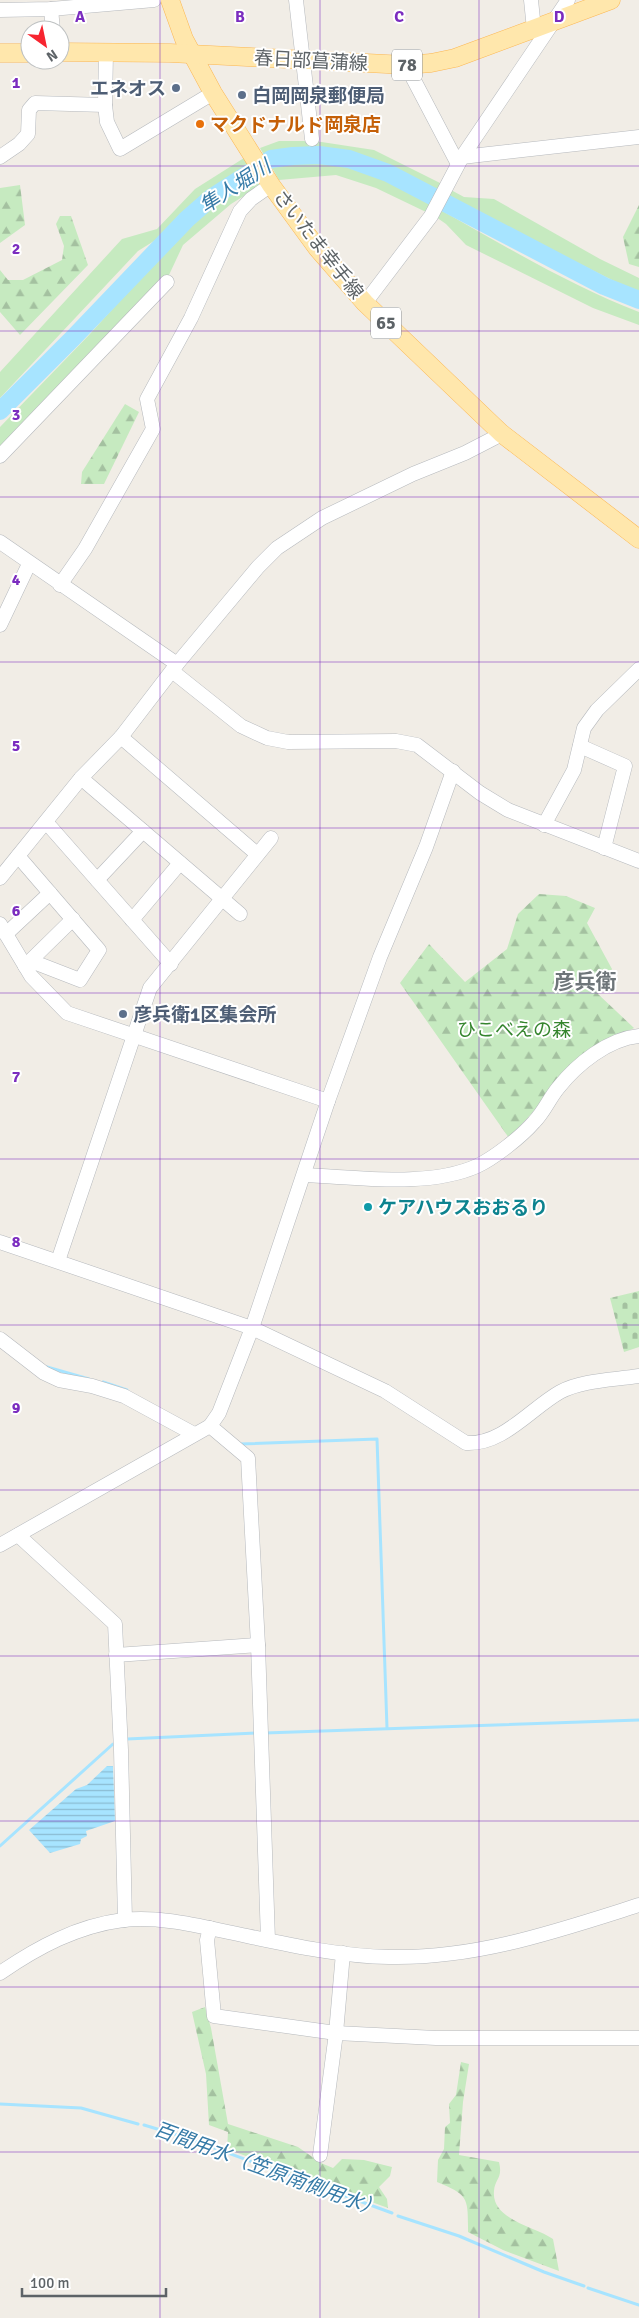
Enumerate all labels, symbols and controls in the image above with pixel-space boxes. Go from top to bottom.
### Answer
text: A [75,7,86,27]
text: B [235,7,245,27]
text: C [394,7,404,27]
text: D [554,7,565,27]
north arrow [20,20,70,70]
text: N [43,46,61,65]
street label: 春日部菖蒲線 [253,46,369,76]
road number: 78 [392,50,422,80]
text: 1 [12,73,21,93]
place label: エネオス [90,77,166,101]
marker: エネオス [170,82,182,94]
place label: 白岡岡泉郵便局 [252,84,385,108]
marker: 白岡岡泉郵便局 [236,89,248,101]
place label: マクドナルド岡泉店 [210,113,381,137]
marker: マクドナルド岡泉店 [194,118,206,130]
water label: 隼人堀川 [195,153,277,219]
street label: さいたま幸手線 [268,185,368,304]
text: 2 [12,239,20,259]
road number: 65 [371,307,401,338]
text: 3 [12,405,20,425]
text: 4 [12,570,21,590]
text: 5 [12,736,20,756]
text: 6 [12,901,21,921]
district label: 彦兵衛 [554,969,617,995]
place label: 彦兵衛1区集会所 [133,1003,276,1027]
marker: 彦兵衛1区集会所 [117,1008,129,1020]
park label: ひこべえの森 [457,1018,571,1042]
text: 7 [12,1067,21,1087]
place label: ケアハウスおおるり [378,1196,548,1220]
marker: ケアハウスおおるり [362,1201,374,1213]
text: 8 [12,1232,21,1252]
text: 9 [12,1398,21,1418]
water label: 百間用水（笠原南側用水） [151,2117,385,2222]
scale bar [22,2266,166,2298]
text: 100 m [30,2274,70,2292]

